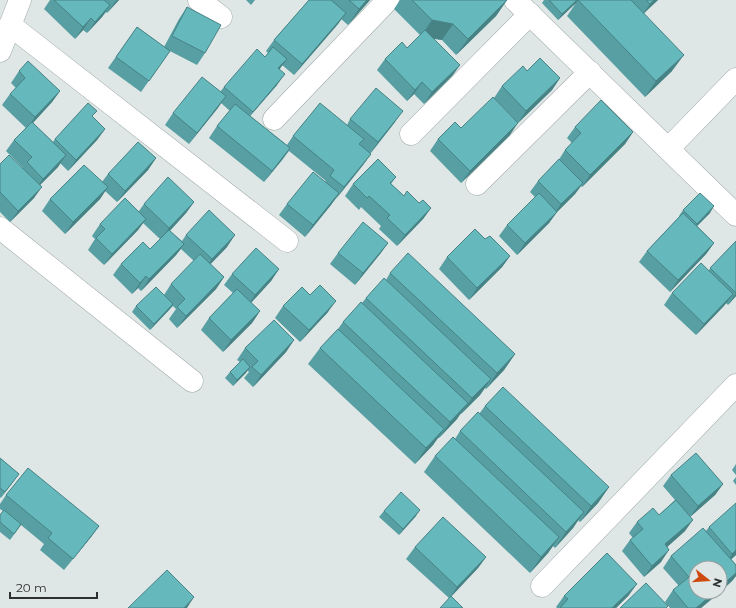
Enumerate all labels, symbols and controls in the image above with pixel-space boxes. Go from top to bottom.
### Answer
north arrow [688,560,728,600]
scale bar [10,574,97,600]
text: N [710,577,726,589]
text: 20 m [16,580,47,595]

